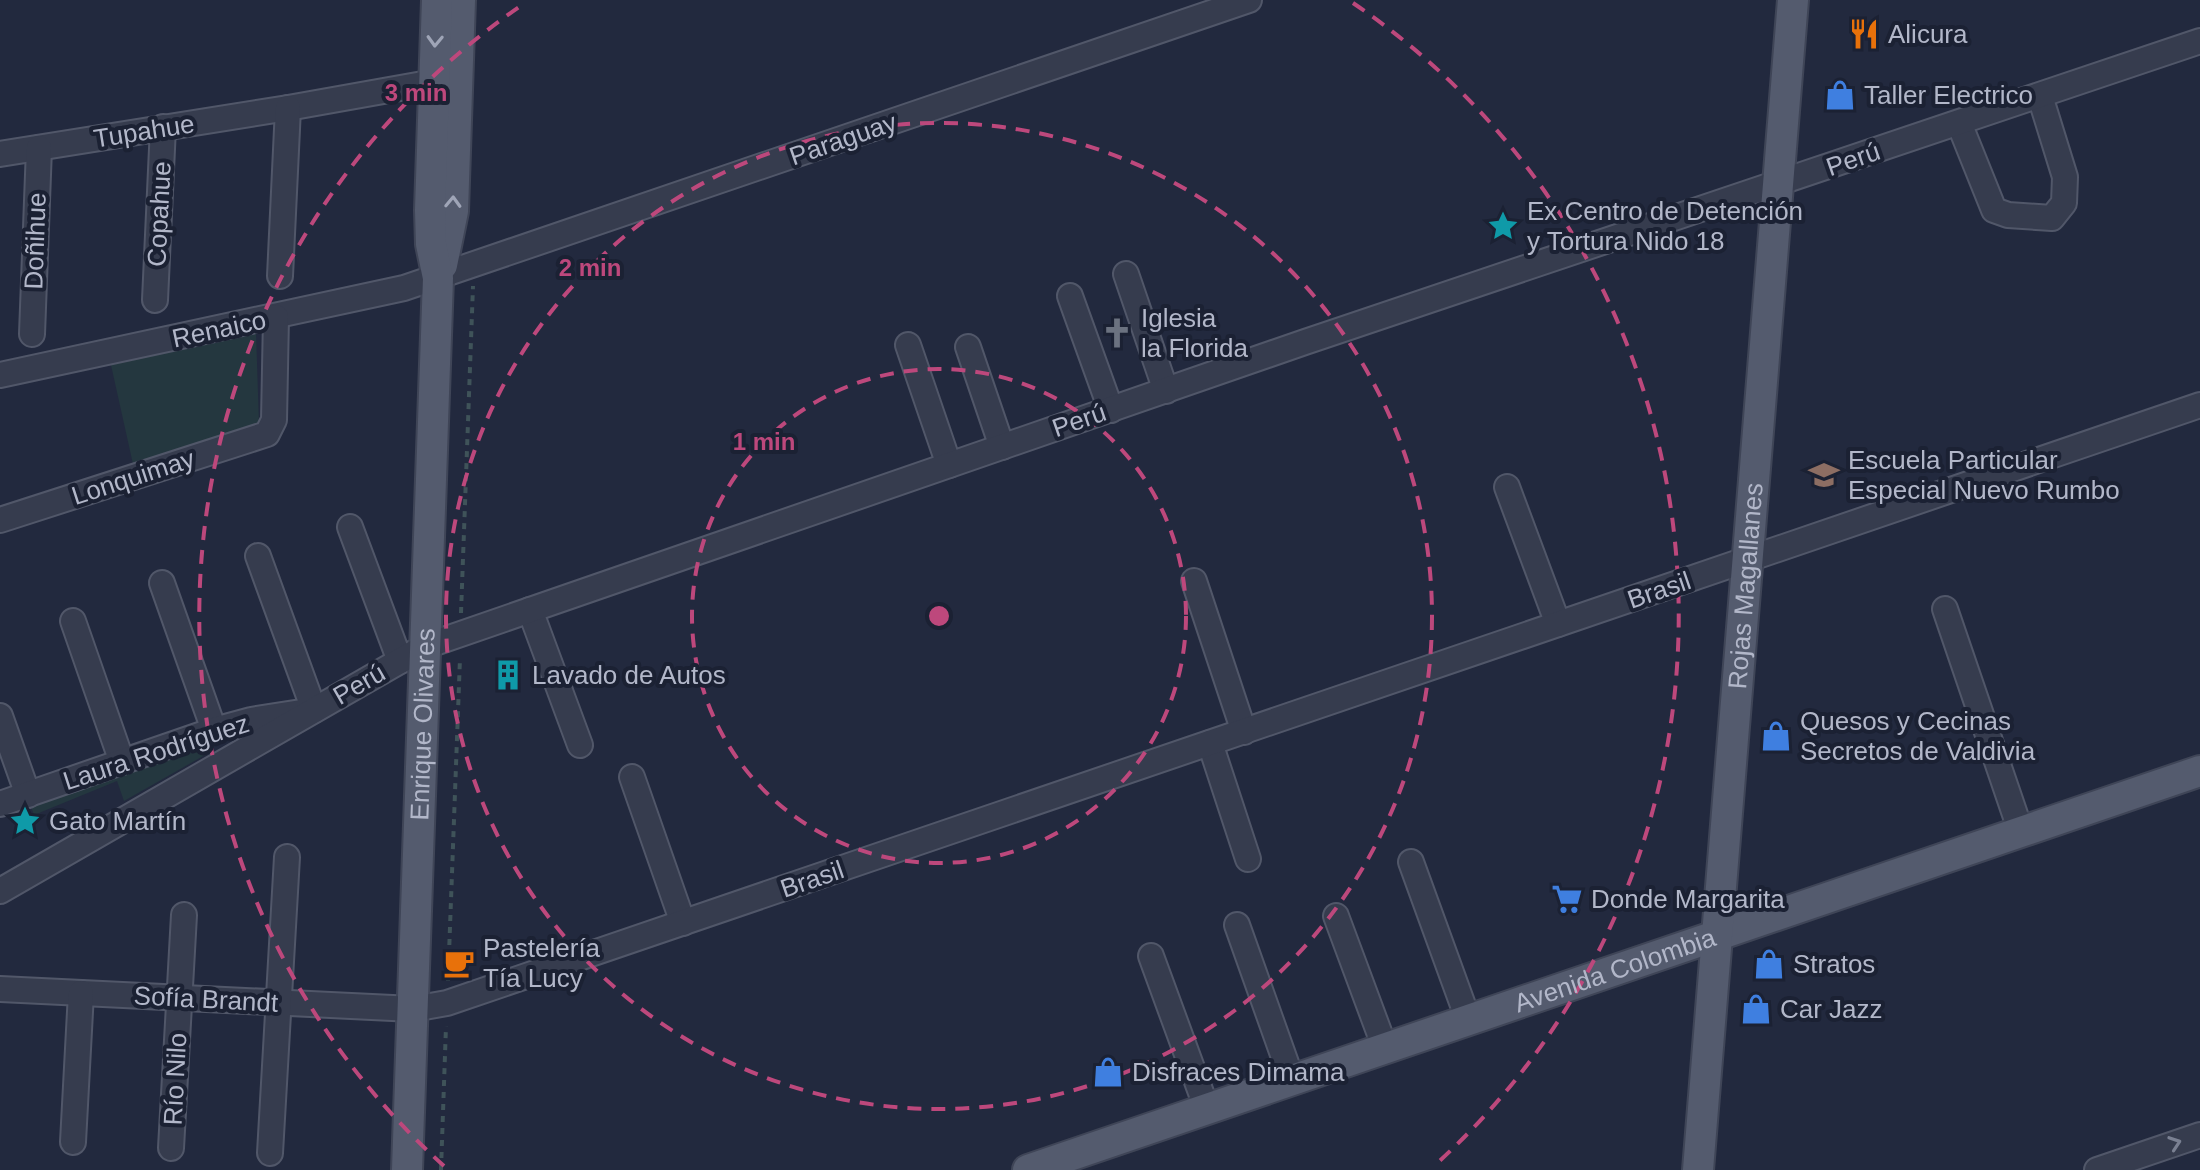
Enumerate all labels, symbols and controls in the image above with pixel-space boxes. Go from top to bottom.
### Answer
restaurant icon: Alicura [1847,17,1881,51]
place label: Alicura [1888,19,1968,49]
one-way arrow [427,35,444,48]
shop icon: Taller Electrico [1823,78,1857,112]
text: 3 min [385,79,447,106]
place label: Taller Electrico [1864,80,2033,110]
street label: Paraguay [785,107,901,171]
street label: Tupahue [91,108,197,154]
street label: Perú [1822,136,1884,182]
street label: Copahue [141,161,177,267]
street label: Doñihue [18,192,52,290]
one-way arrow [444,195,461,208]
place label: Ex Centro de Detención y Tortura Nido 18 [1527,196,1803,256]
place icon: Ex Centro de Detención y Tortura Nido 18 [1486,209,1520,243]
text: 2 min [559,254,621,281]
place label: Iglesia la Florida [1141,303,1248,363]
street label: Renaico [169,304,269,354]
church icon: Iglesia la Florida [1100,316,1134,350]
street label: Perú [1048,397,1110,443]
text: 1 min [733,428,795,455]
street label: Lonquimay [68,443,198,511]
place label: Escuela Particular Especial Nuevo Rumbo [1848,445,2120,505]
school or university icon: Escuela Particular Especial Nuevo Rumbo [1807,458,1841,492]
street label: Rojas Magallanes [1722,482,1769,690]
street label: Brasil [1623,565,1695,615]
centre of rings [925,602,953,630]
street label: Enrique Olivares [404,628,441,821]
street label: Perú [328,657,390,711]
building icon: Lavado de Autos [491,658,525,692]
place label: Lavado de Autos [532,660,726,690]
place label: Quesos y Cecinas Secretos de Valdivia [1800,706,2036,766]
street label: Laura Rodríguez [59,708,253,796]
shop icon: Quesos y Cecinas Secretos de Valdivia [1759,719,1793,753]
place icon: Gato Martín [8,804,42,838]
place label: Gato Martín [49,806,186,836]
street label: Brasil [776,854,848,904]
supermarket icon: Donde Margarita [1550,882,1584,916]
place label: Donde Margarita [1591,884,1785,914]
street label: Avenida Colombia [1510,922,1720,1018]
place label: Pastelería Tía Lucy [483,933,601,993]
cafe icon: Pastelería Tía Lucy [442,946,476,980]
shop icon: Stratos [1752,947,1786,981]
place label: Stratos [1793,949,1875,979]
street label: Sofía Brandt [133,980,280,1018]
shop icon: Car Jazz [1739,992,1773,1026]
place label: Car Jazz [1780,994,1883,1024]
street label: Río Nilo [158,1032,192,1126]
shop icon: Disfraces Dimama [1091,1055,1125,1089]
place label: Disfraces Dimama [1132,1057,1345,1087]
one-way arrow [2167,1137,2181,1153]

